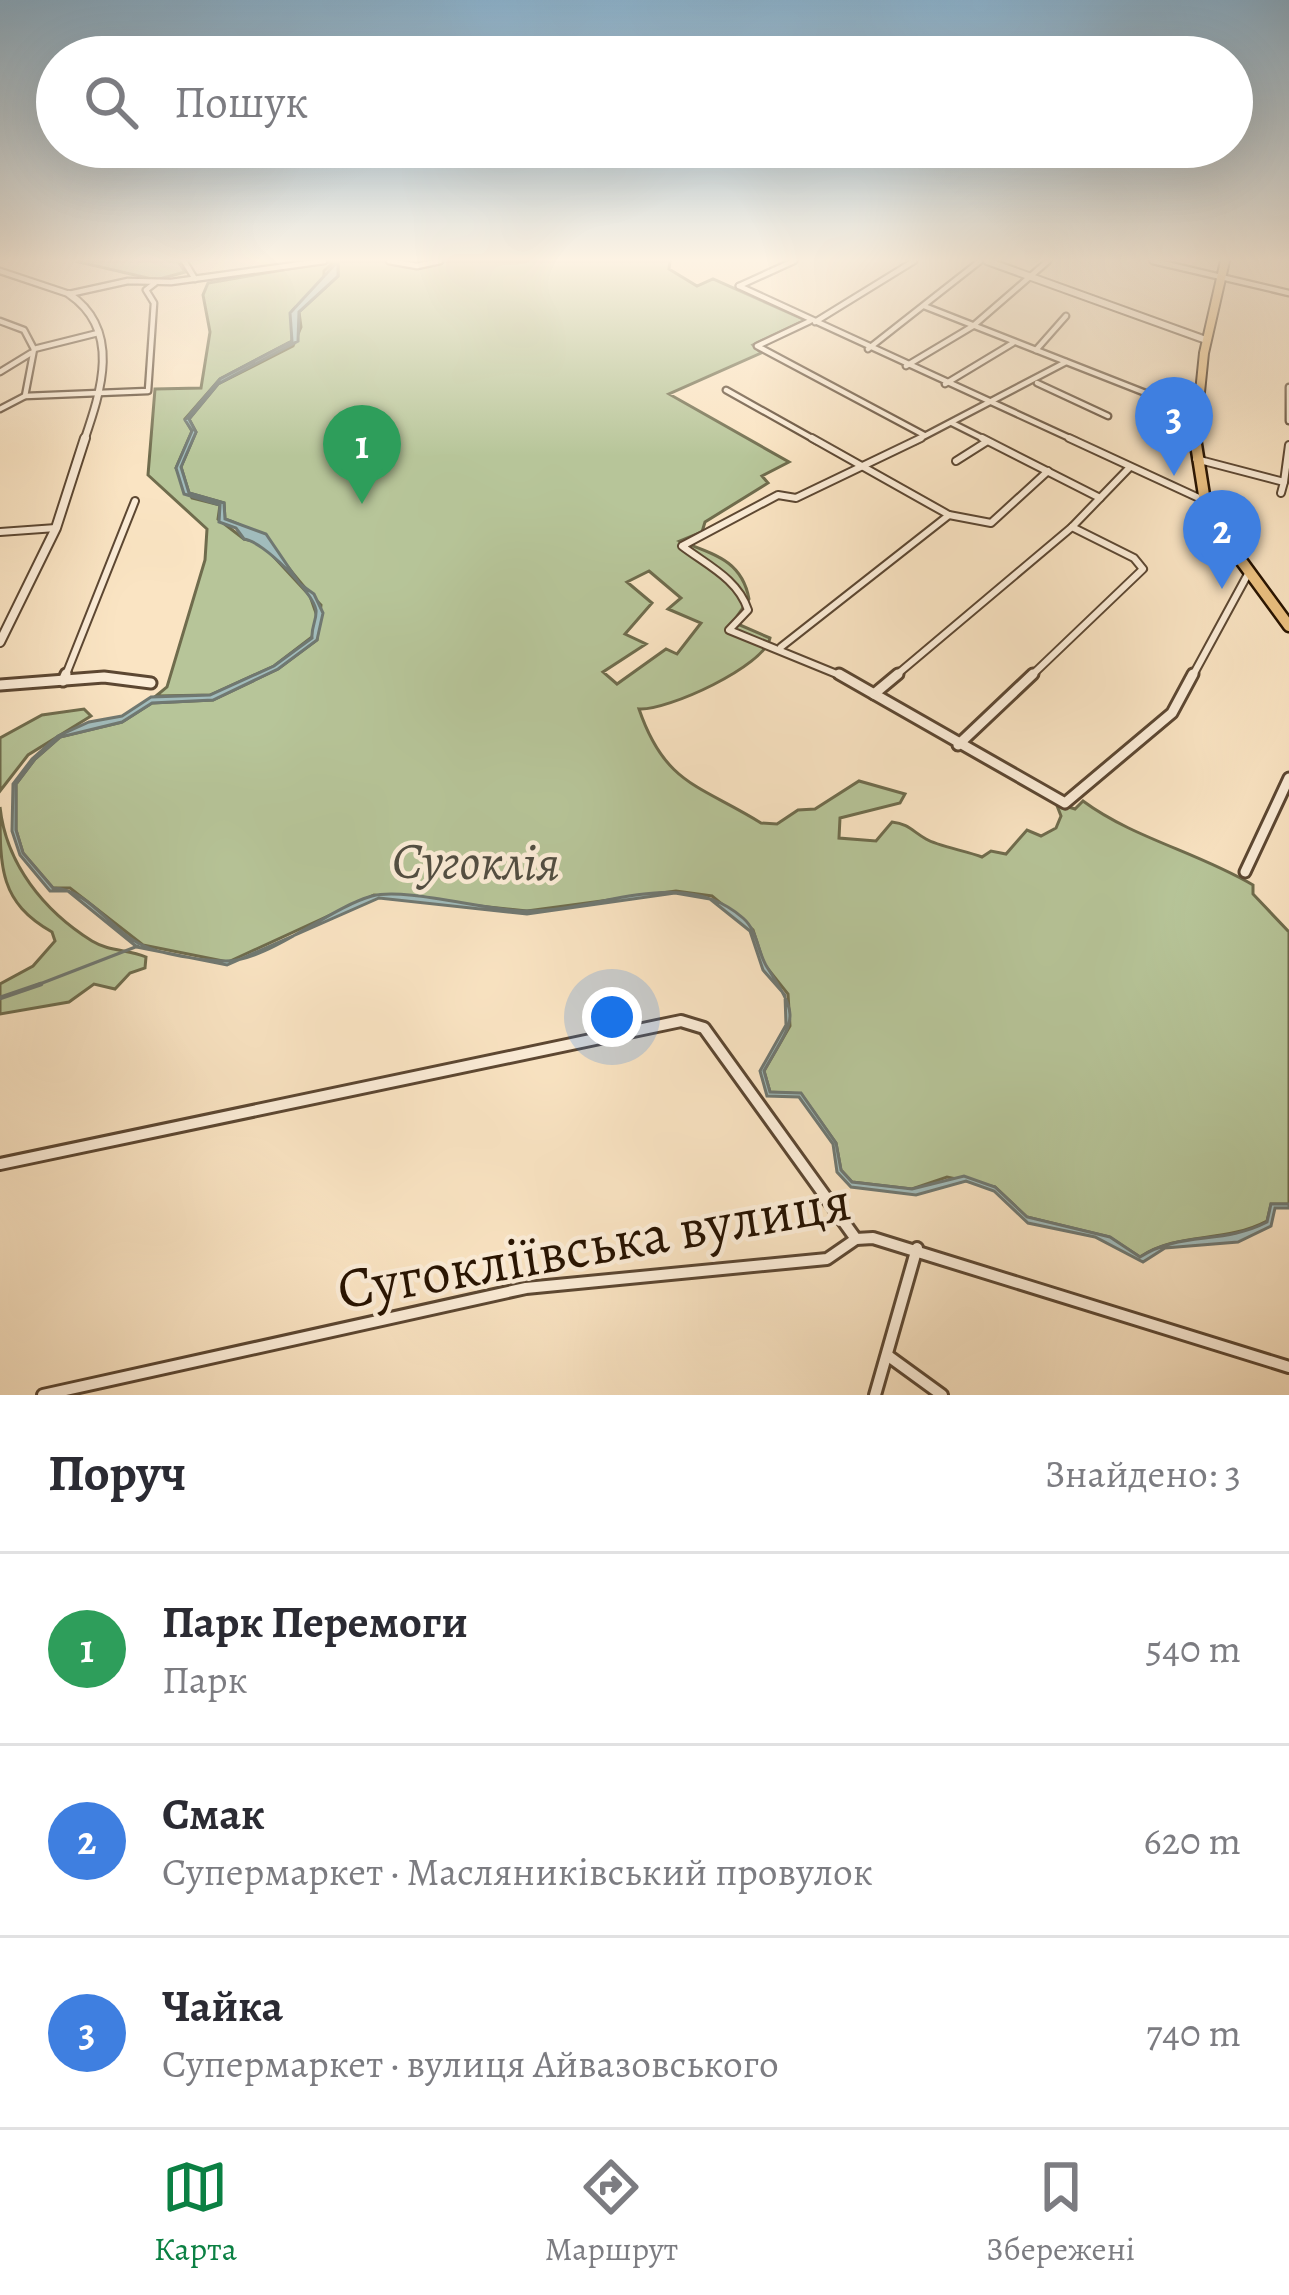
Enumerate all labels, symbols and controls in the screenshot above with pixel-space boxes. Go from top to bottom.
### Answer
search box [36,36,1253,168]
icon: search [78,69,144,135]
text: Пошук [174,71,308,133]
pin: 3 [1135,377,1213,476]
pin: 1 [323,405,401,504]
pin: 2 [1183,490,1261,589]
water label: Сугоклія [392,826,560,898]
your location [582,987,642,1047]
street label: Сугокліївська вулиця [331,1161,857,1329]
text: Поруч [48,1438,186,1508]
text: Знайдено: 3 [1045,1447,1241,1500]
text: Парк Перемоги [162,1591,468,1653]
text: 1 [80,1622,94,1675]
text: 540 m [1146,1622,1241,1675]
text: Парк [162,1653,248,1706]
text: Смак [162,1783,265,1845]
text: 2 [78,1814,96,1867]
text: 620 m [1143,1814,1241,1867]
text: Супермаркет · Масляниківський провулок [162,1845,873,1898]
text: Чайка [162,1975,283,2037]
text: 3 [79,2006,95,2059]
text: 740 m [1146,2006,1241,2059]
text: Супермаркет · вулиця Айвазовського [162,2037,779,2090]
tab: Карта [154,2154,237,2271]
tab: Маршрут [545,2154,678,2271]
tab: Збережені [986,2154,1135,2271]

